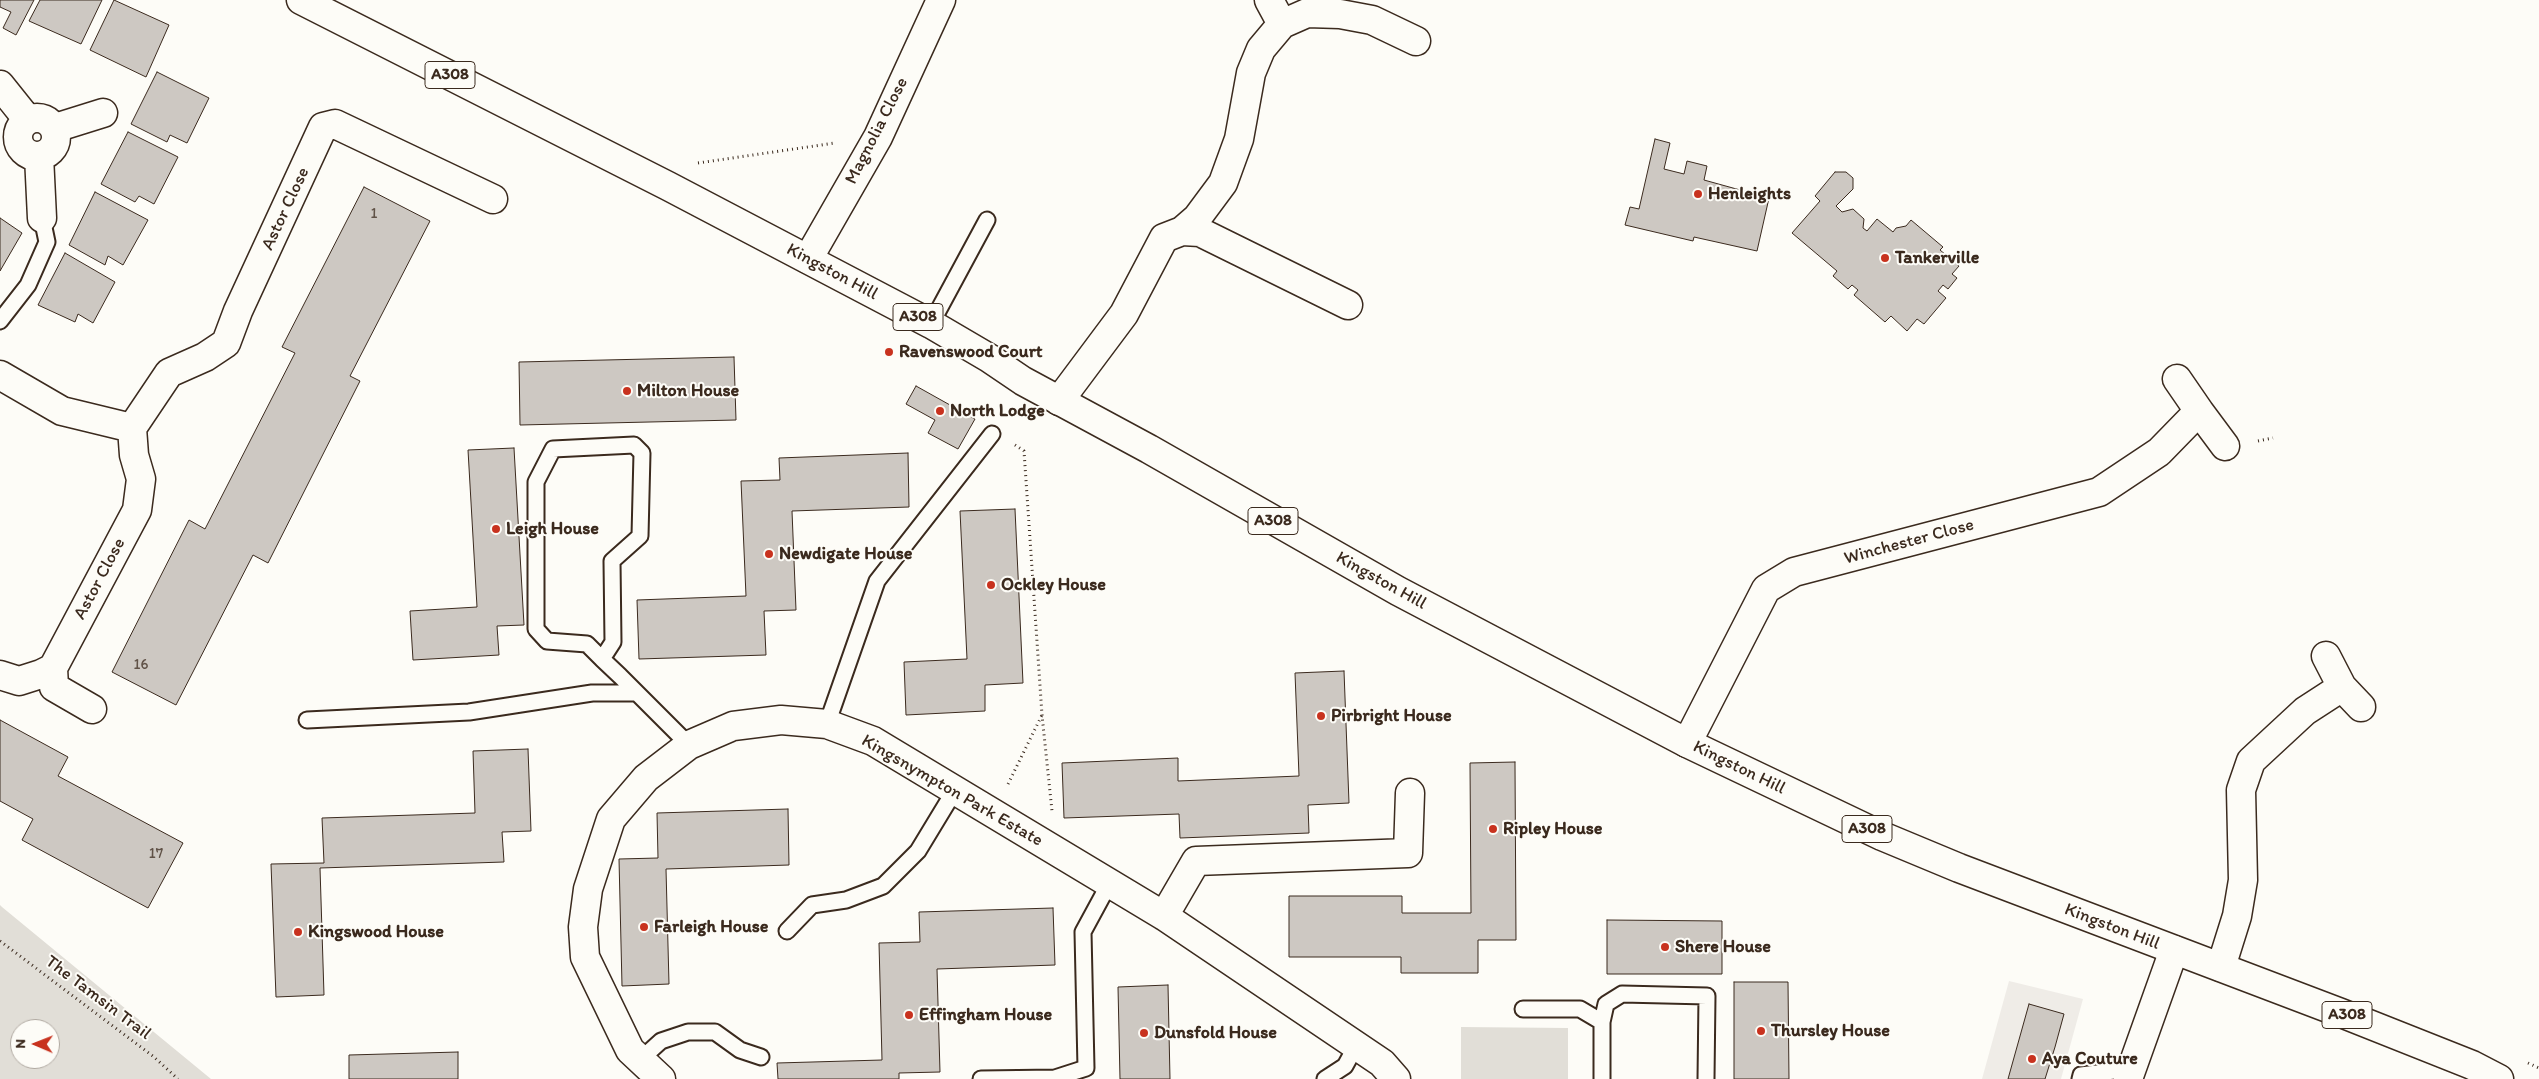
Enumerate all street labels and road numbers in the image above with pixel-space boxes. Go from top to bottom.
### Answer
road number: A308 [425,62,475,88]
street label: Magnolia Close [841,74,913,188]
street label: Astor Close [257,164,315,254]
street label: Kingston Hill [783,239,881,305]
road number: A308 [893,304,943,330]
road number: A308 [1248,508,1298,534]
street label: Winchester Close [1842,514,1976,570]
street label: Astor Close [70,535,130,623]
street label: Kingston Hill [1332,547,1430,615]
street label: Kingsnympton Park Estate [857,730,1047,852]
street label: Kingston Hill [1689,736,1789,800]
road number: A308 [1842,816,1892,842]
street label: Kingston Hill [2061,899,2163,955]
street label: The Tamsin Trail [41,951,155,1045]
road number: A308 [2322,1002,2372,1028]

